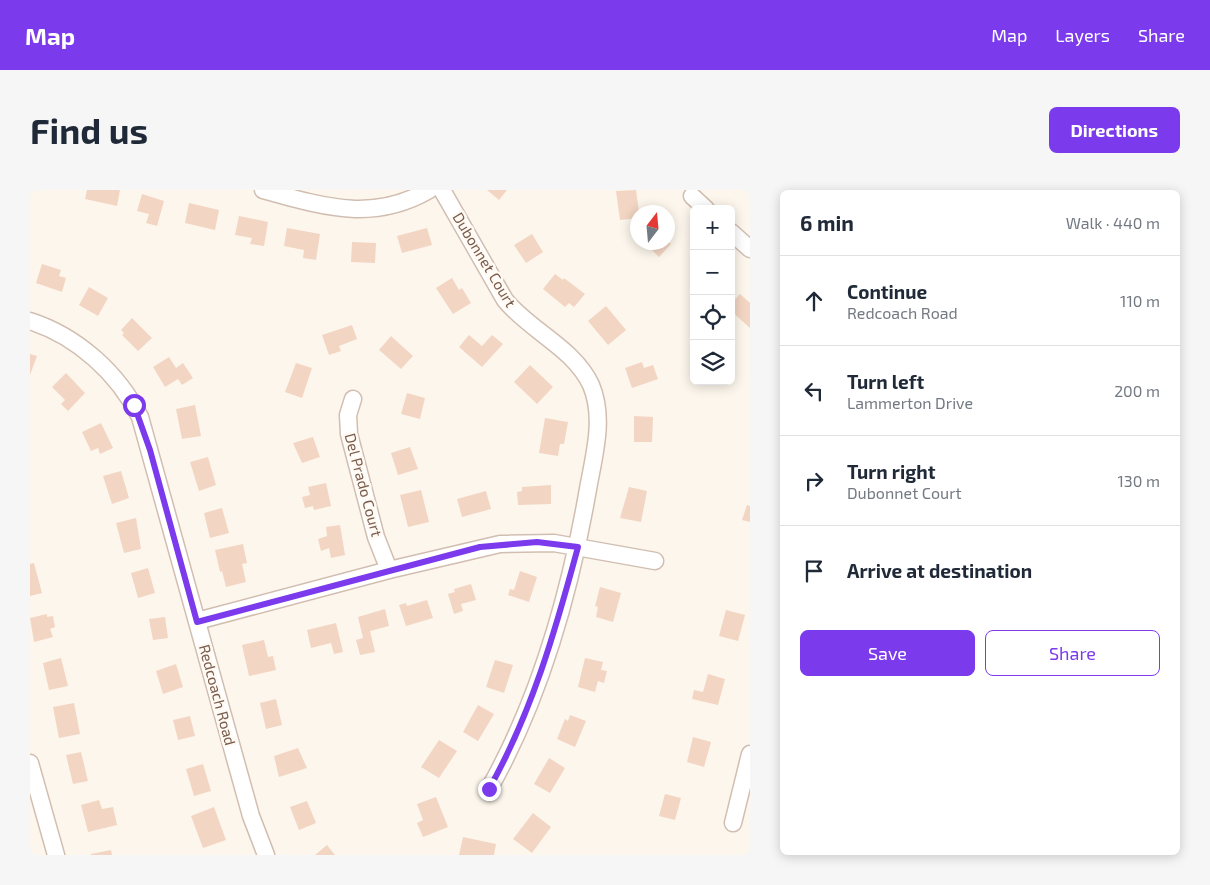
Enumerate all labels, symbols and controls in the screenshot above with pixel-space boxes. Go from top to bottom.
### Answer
text: Map [25,21,75,50]
text: Map [991,24,1027,46]
text: Layers [1055,24,1110,46]
text: Share [1138,24,1185,46]
button: Directions [1049,107,1180,153]
text: Find us [30,109,148,151]
north arrow [630,205,675,250]
map controls [690,205,735,385]
button: + [690,205,735,250]
street label: Dubonnet Court [449,209,520,310]
text: 6 min [800,210,854,235]
text: Walk · 440 m [1066,213,1160,232]
button: − [690,250,735,295]
text: Continue [847,280,927,303]
icon: ahead [800,287,828,315]
text: 110 m [1120,291,1160,310]
button: locate [690,295,735,340]
text: Redcoach Road [847,303,958,322]
button: layers [690,340,735,385]
text: Turn left [847,370,924,393]
icon: left [800,377,828,405]
text: 200 m [1114,381,1160,400]
text: Lammerton Drive [847,393,973,412]
route start [123,394,146,417]
street label: Del Prado Court [342,431,386,539]
text: Turn right [847,460,935,483]
icon: right [800,467,828,495]
text: 130 m [1118,471,1160,490]
text: Dubonnet Court [847,483,962,502]
icon: arrive [800,557,828,585]
text: Arrive at destination [847,559,1032,582]
button: Save [800,630,975,676]
button: Share [985,630,1160,676]
street label: Redcoach Road [196,642,240,747]
route end [478,778,501,801]

